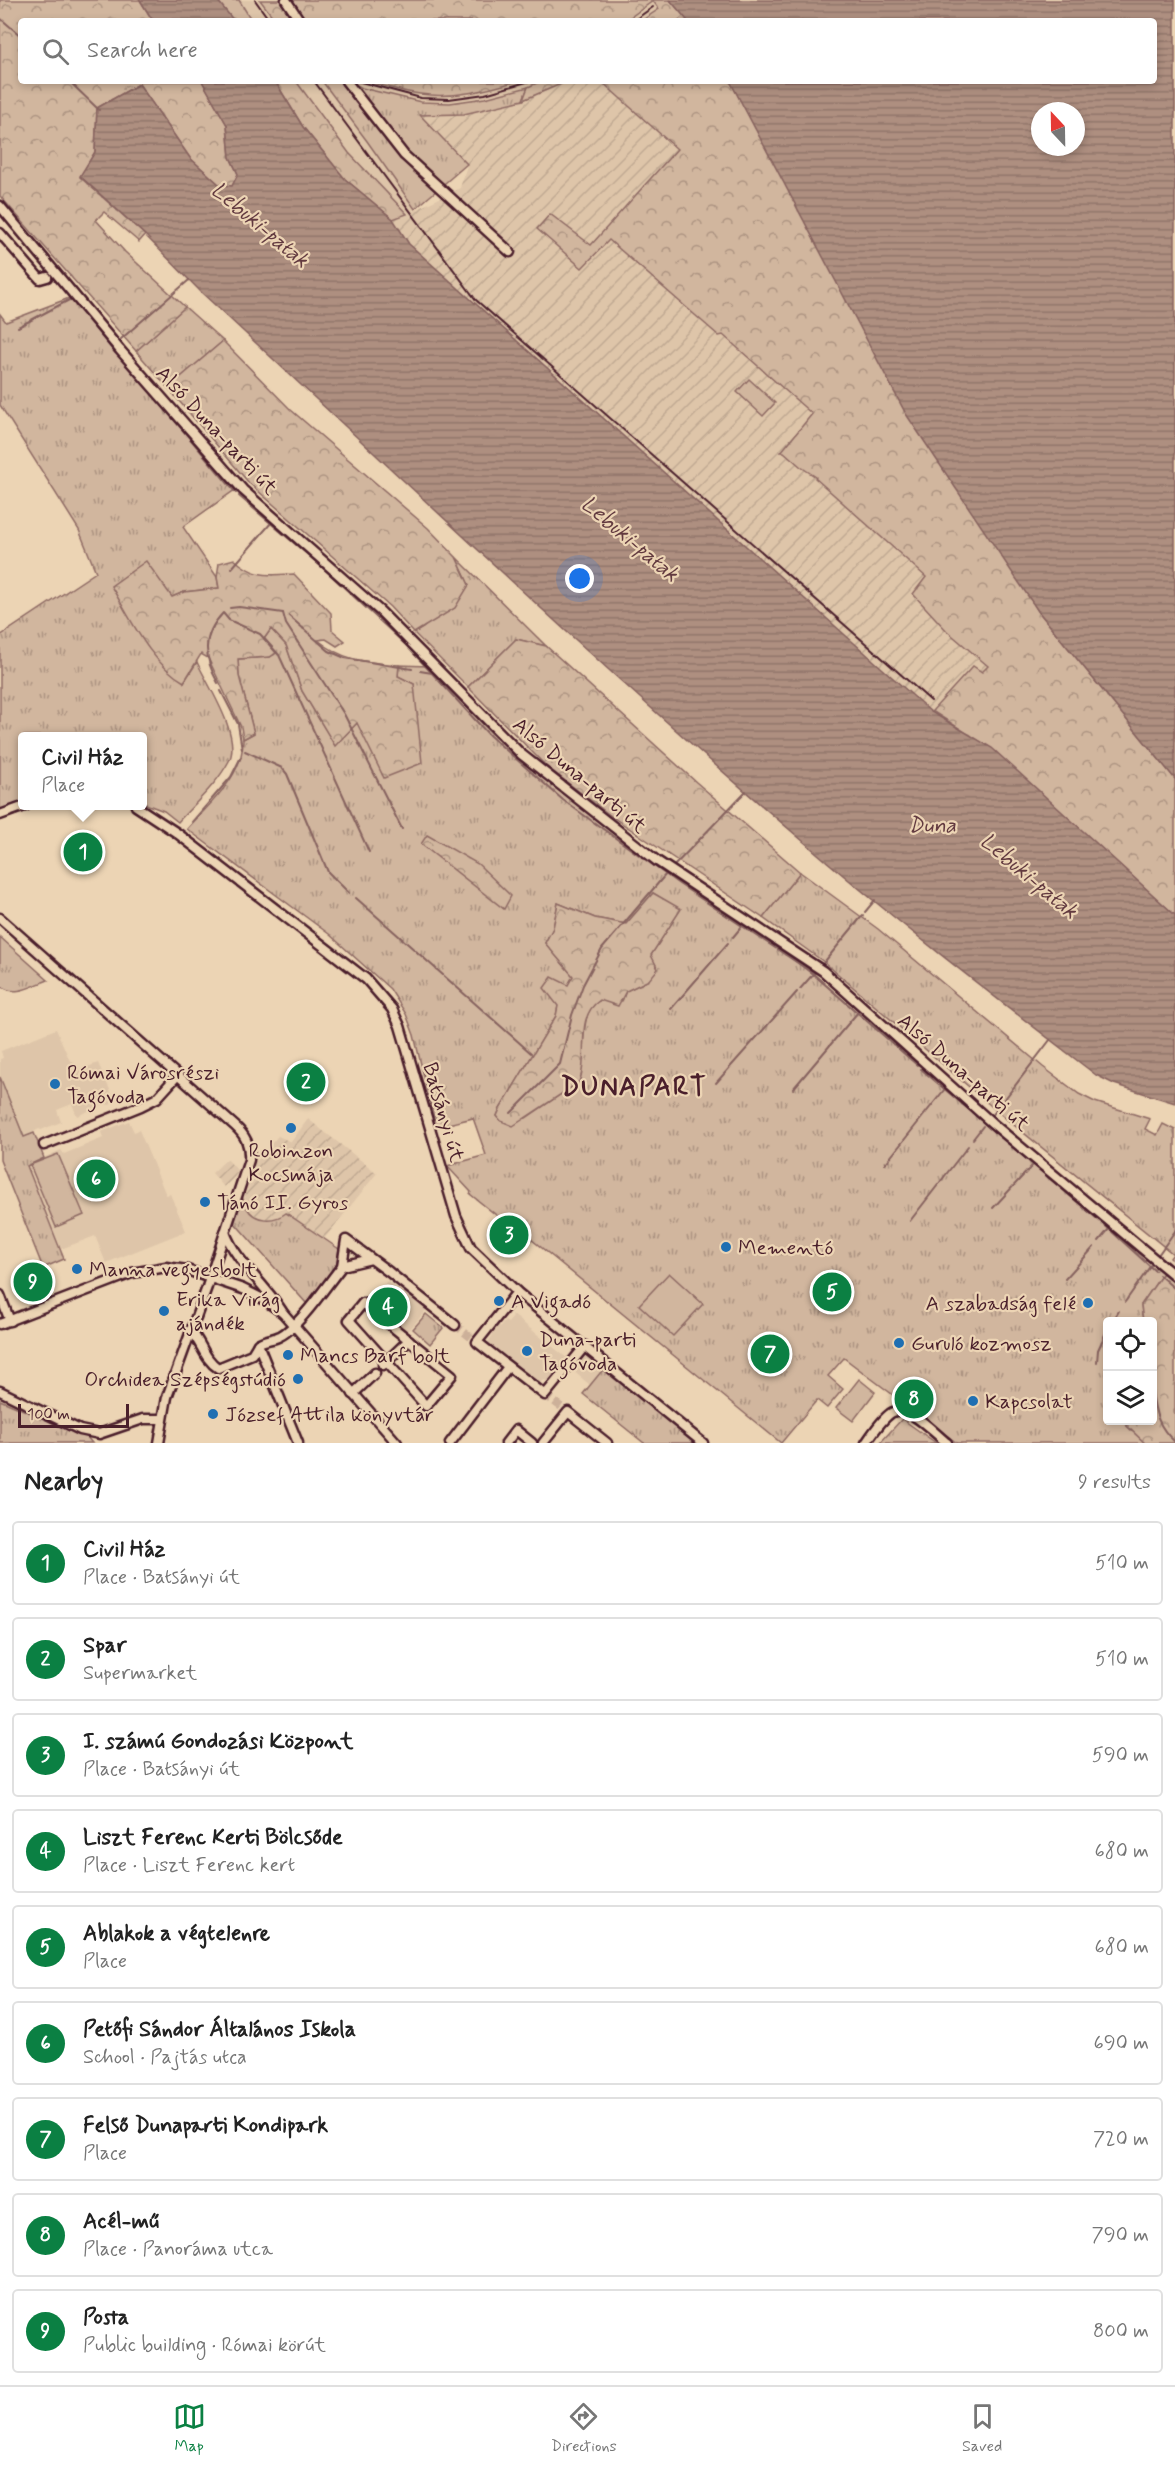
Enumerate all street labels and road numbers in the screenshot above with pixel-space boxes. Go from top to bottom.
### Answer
street label: Alsó Duna-parti út [149,360,284,502]
street label: Alsó Duna-parti út [506,711,653,841]
street label: Alsó Duna-parti út [891,1007,1036,1139]
street label: Batsányi út [415,1059,471,1166]

